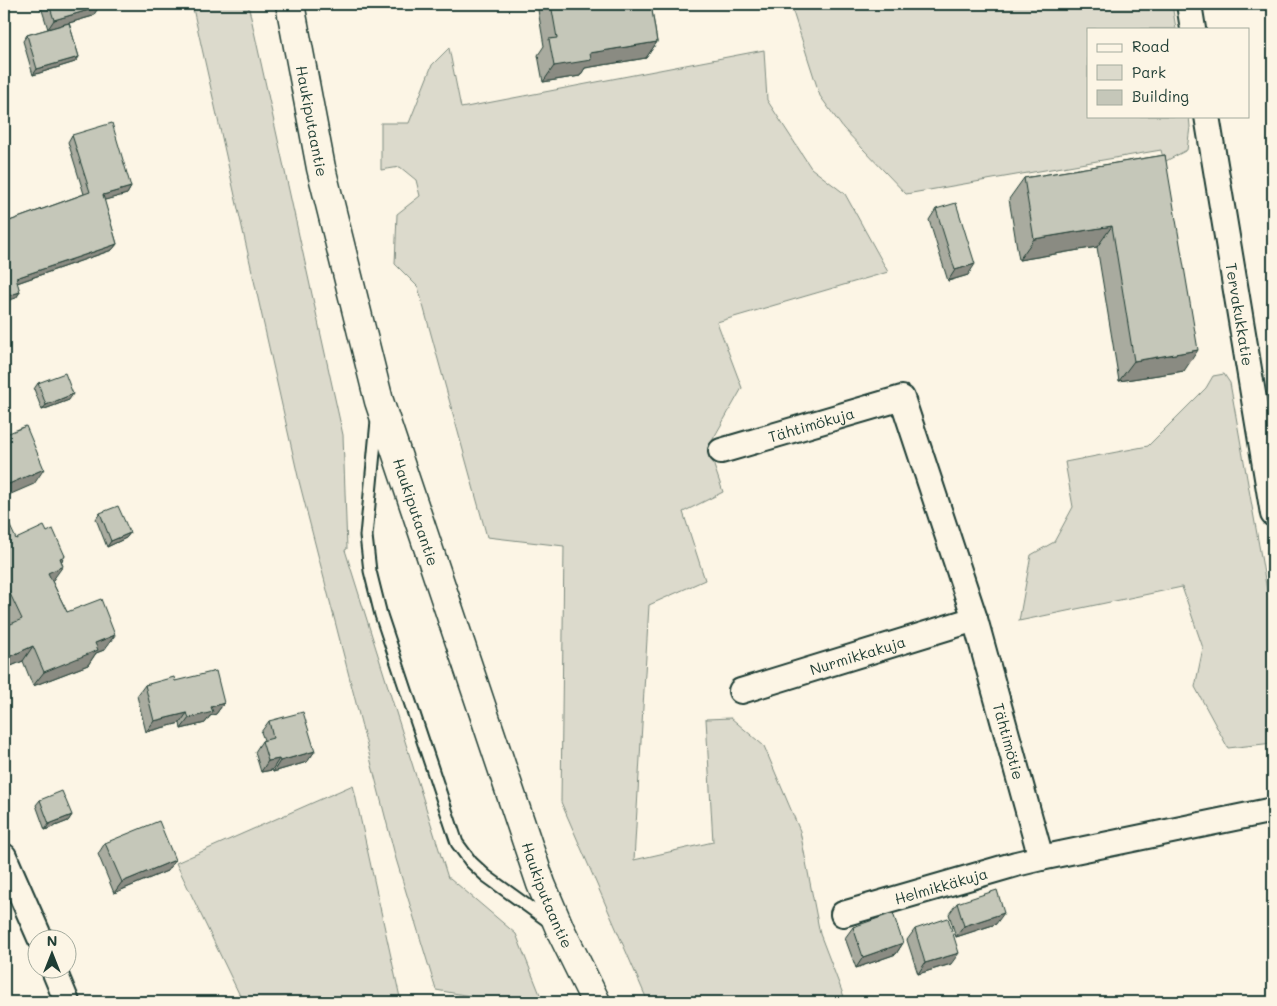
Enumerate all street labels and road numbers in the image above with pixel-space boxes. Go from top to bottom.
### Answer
street label: Haukiputaantie [292,64,333,178]
street label: Tervakukkatie [1221,261,1258,367]
street label: Tähtimökuja [766,403,857,447]
street label: Haukiputaantie [389,455,444,568]
street label: Nurmikkakuja [807,631,908,679]
street label: Tähtimötie [989,700,1029,782]
street label: Haukiputaantie [518,839,578,951]
street label: Helmikkäkuja [892,863,990,909]

